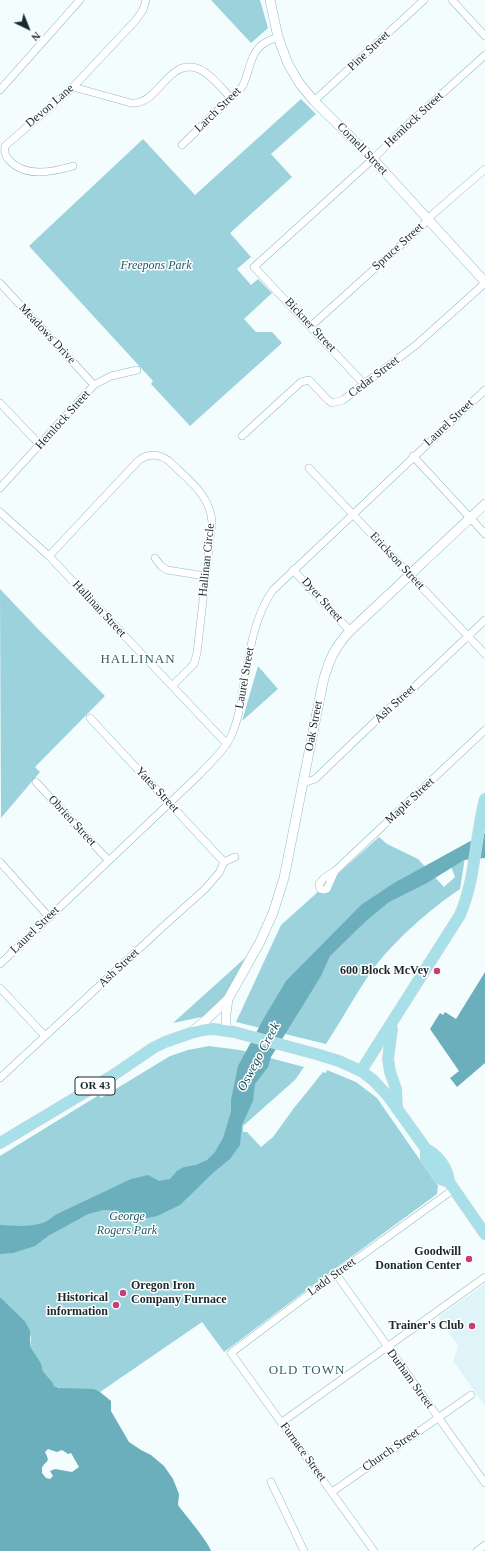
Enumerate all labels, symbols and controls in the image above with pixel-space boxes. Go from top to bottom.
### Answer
north arrow [8,8,48,48]
street label: Pine Street [345,28,393,74]
text: N [29,30,43,44]
street label: Devon Lane [23,81,77,131]
street label: Larch Street [192,84,244,136]
street label: Hemlock Street [382,89,446,151]
street label: Cornell Street [334,120,390,178]
street label: Spruce Street [369,220,427,274]
park label: Freepons Park [120,259,192,273]
street label: Bickner Street [281,295,339,355]
street label: Meadows Drive [15,301,79,367]
street label: Cedar Street [346,353,402,401]
street label: Hemlock Street [33,387,93,453]
street label: Laurel Street [421,396,477,450]
street label: Hallinan Circle [196,523,218,597]
street label: Erickson Street [367,529,427,593]
street label: Dyer Street [298,575,346,625]
street label: Hallinan Street [69,578,129,640]
street label: Laurel Street [233,646,257,710]
district label: HALLINAN [100,652,176,668]
street label: Ash Street [371,682,419,726]
street label: Oak Street [302,700,326,752]
street label: Yates Street [132,764,182,816]
street label: Maple Street [383,775,437,827]
street label: Obrien Street [45,793,99,849]
street label: Laurel Street [8,903,62,957]
street label: Ash Street [96,946,142,990]
place label: 600 Block McVey [340,964,429,978]
marker: 600 Block McVey [432,966,442,976]
water label: Oswego Creek [234,1020,284,1094]
road number: OR 43 [75,1077,115,1095]
park label: George Rogers Park [97,1210,157,1238]
place label: Goodwill Donation Center [375,1245,461,1273]
marker: Goodwill Donation Center [464,1254,474,1264]
street label: Ladd Street [305,1255,359,1299]
place label: Oregon Iron Company Furnace [131,1279,227,1307]
marker: Oregon Iron Company Furnace [118,1288,128,1298]
place label: Historical information [47,1291,108,1319]
marker: Historical information [111,1300,121,1310]
place label: Trainer's Club [389,1319,464,1333]
marker: Trainer's Club [467,1321,477,1331]
street label: Durham Street [384,1346,436,1412]
district label: OLD TOWN [269,1363,345,1379]
street label: Furnace Street [277,1420,329,1484]
street label: Church Street [360,1425,422,1475]

